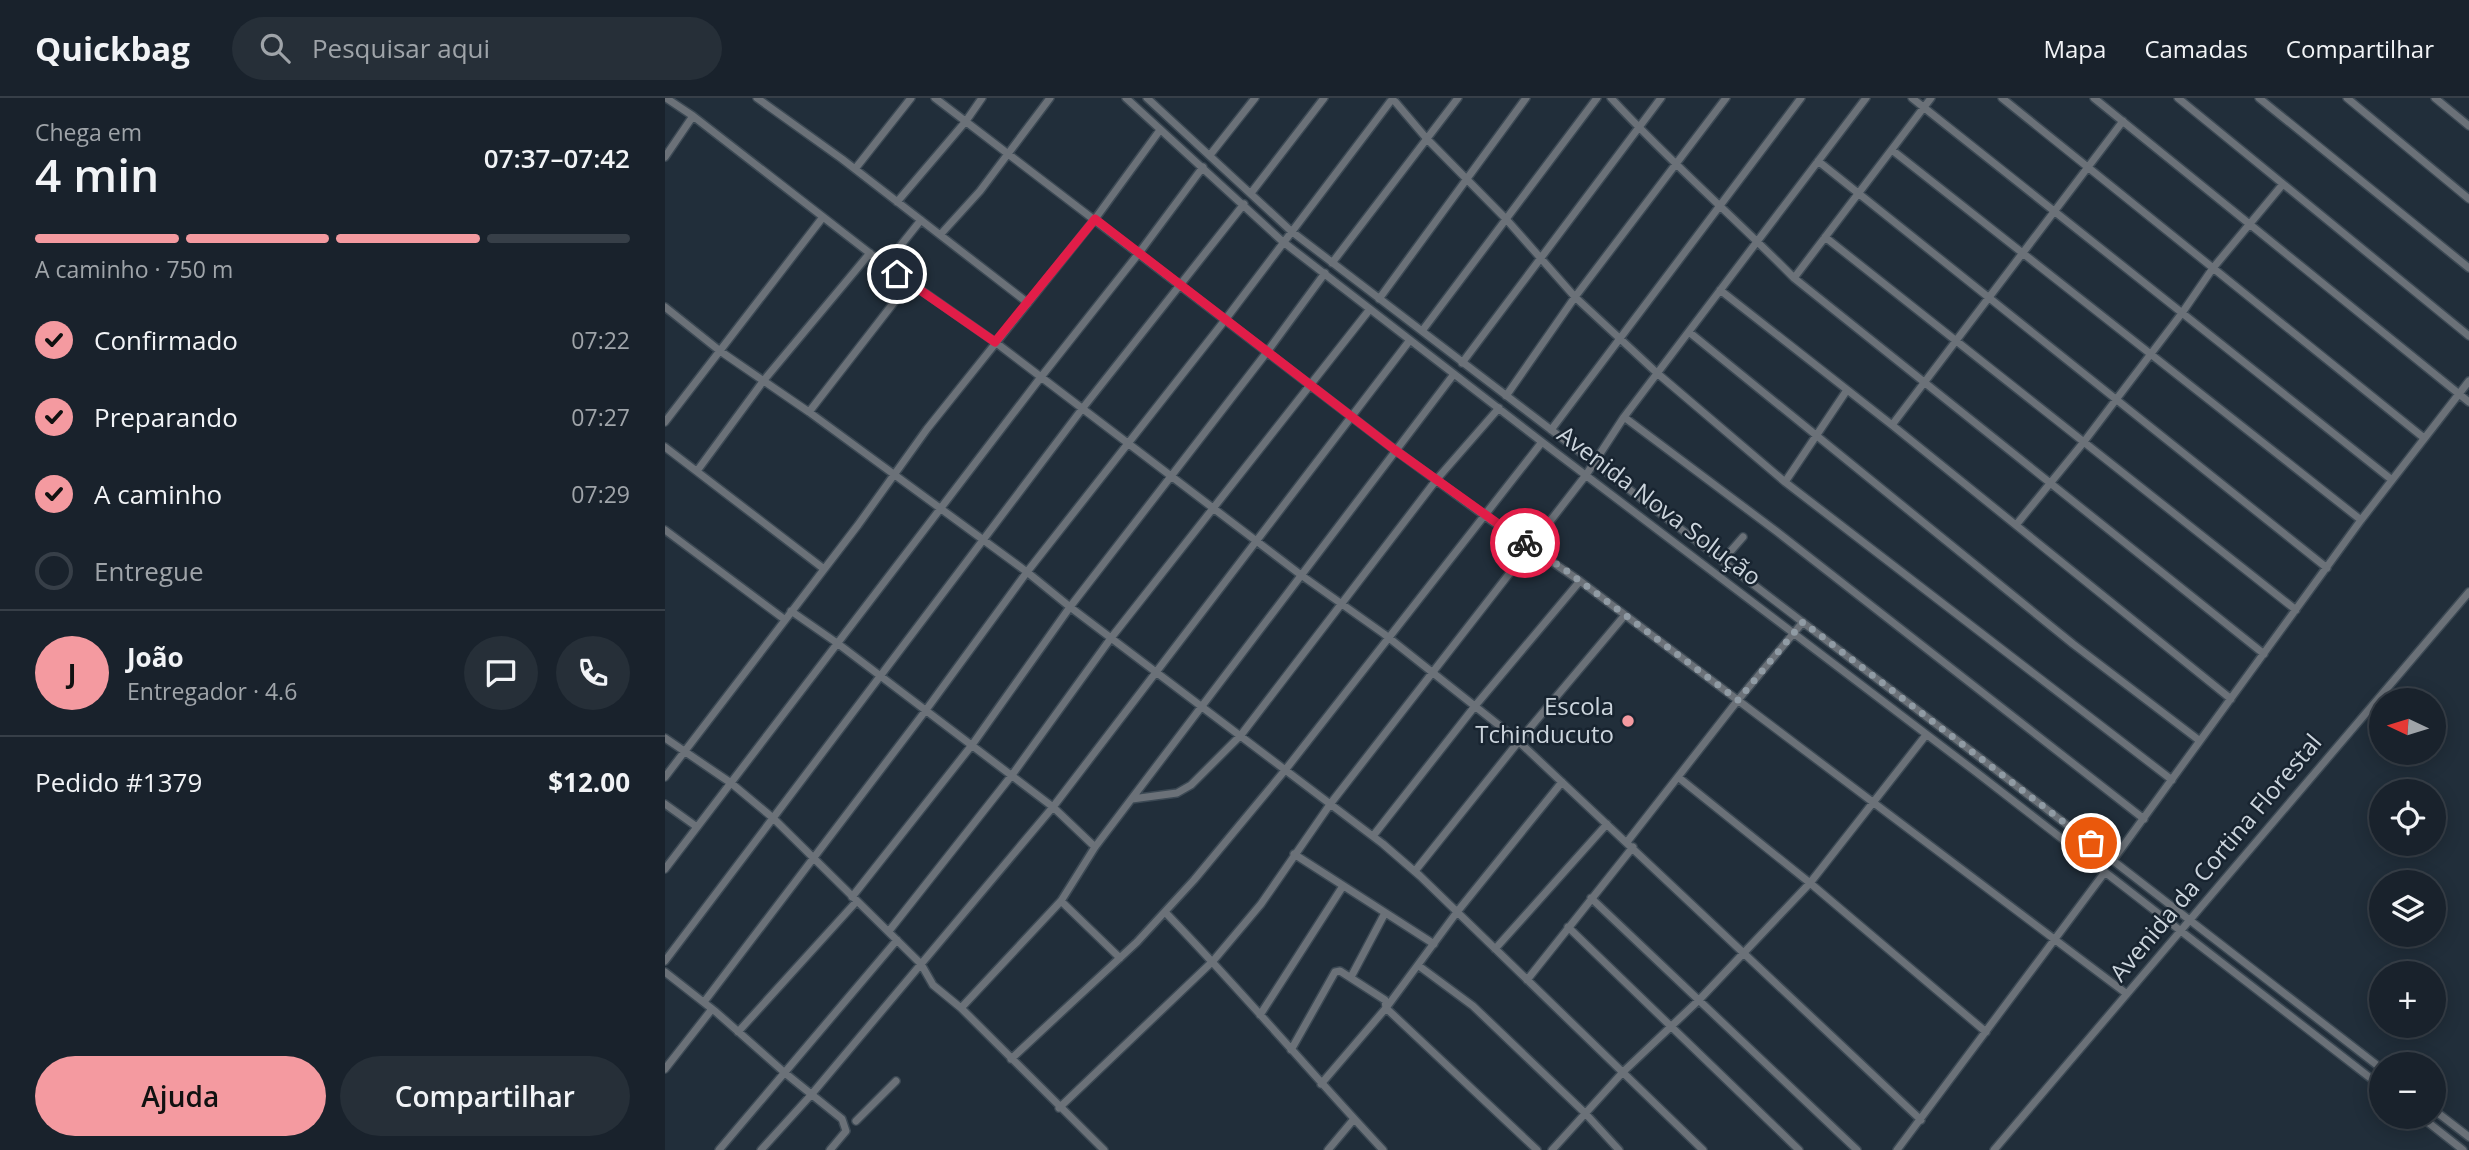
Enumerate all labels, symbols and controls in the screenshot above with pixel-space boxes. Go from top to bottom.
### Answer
search box [232,17,722,80]
text: Quickbag [35,26,190,71]
icon: search [256,29,294,67]
text: Pesquisar aqui [312,30,490,66]
text: Mapa [2043,32,2106,65]
text: Camadas [2144,32,2248,65]
text: Compartilhar [2286,32,2434,65]
text: Chega em [35,116,142,148]
text: 07:37–07:42 [484,140,630,176]
text: 4 min [35,143,159,205]
pin [867,244,927,304]
text: A caminho · 750 m [35,253,233,285]
icon: home [878,255,916,293]
icon: check [35,321,73,359]
text: Confirmado [94,322,238,358]
text: 07:22 [571,324,630,356]
icon: check [35,398,73,436]
text: Preparando [94,399,238,435]
text: 07:27 [571,401,630,433]
street label: Avenida Nova Solução [1551,417,1769,592]
icon: check [35,475,73,513]
text: A caminho [94,476,222,512]
text: 07:29 [571,478,630,510]
courier [1490,508,1560,578]
icon: bike [1506,524,1544,562]
text: Entregue [94,553,204,589]
button: chat [464,636,538,710]
button: phone [556,636,630,710]
text: João [127,639,184,675]
text: J [68,655,76,691]
text: Entregador · 4.6 [127,675,297,707]
north arrow [2369,688,2447,765]
map controls [2369,688,2446,1129]
place label: Escola Tchinducuto [1475,689,1614,750]
marker: Escola Tchinducuto [1620,713,1636,729]
street label: Avenida da Cortina Florestal [2101,726,2328,988]
text: Pedido #1379 [35,764,202,800]
text: $12.00 [548,764,630,800]
button: locate [2369,779,2446,856]
pin [2061,813,2121,873]
icon: bag [2072,824,2110,862]
button: layers [2369,870,2446,947]
button: + [2369,961,2446,1038]
button: − [2369,1052,2446,1129]
button: Ajuda [35,1056,326,1136]
button: Compartilhar [340,1056,630,1136]

